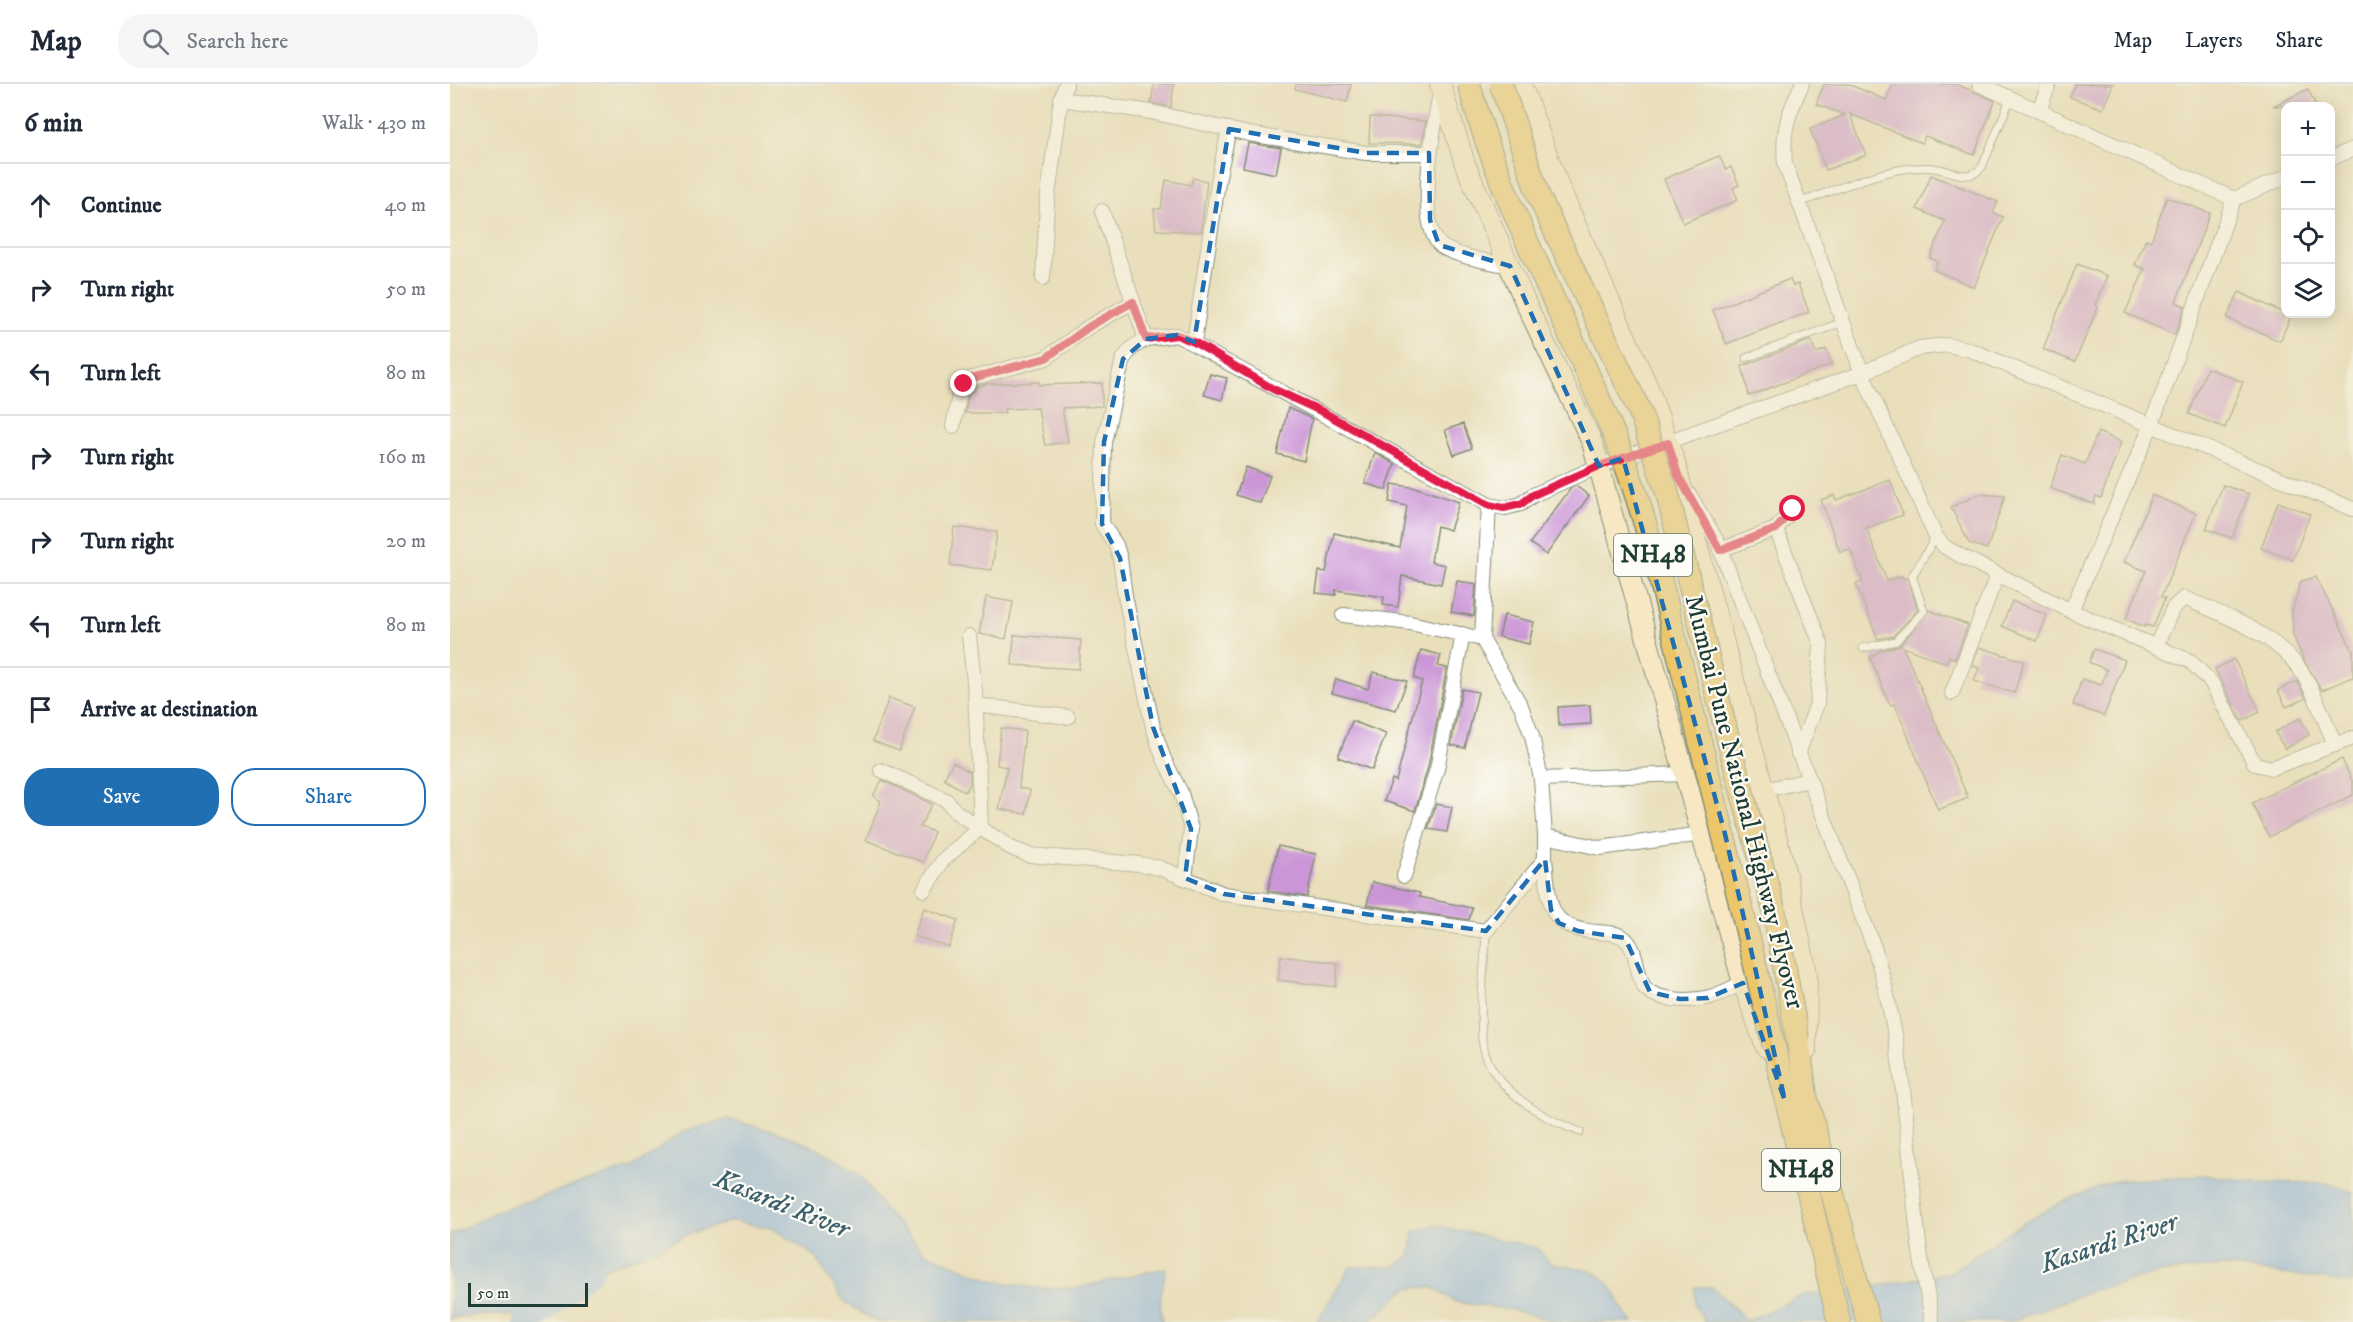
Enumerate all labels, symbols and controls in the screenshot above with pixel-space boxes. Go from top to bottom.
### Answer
search box [118,14,538,68]
text: Map [30,24,82,59]
icon: search [139,25,172,58]
text: Search here [187,28,288,55]
text: Map [2113,28,2152,54]
text: Layers [2185,28,2243,54]
text: Share [2276,28,2323,54]
map controls [2281,102,2335,318]
button: + [2281,102,2335,156]
text: 6 min [24,107,83,140]
text: Walk · 430 m [322,111,426,136]
button: − [2281,156,2335,210]
icon: ahead [24,189,57,222]
text: Continue [81,192,162,219]
text: 40 m [384,193,426,218]
button: locate [2281,210,2335,264]
button: layers [2281,264,2335,318]
icon: right [24,273,57,306]
text: Turn right [81,276,174,303]
text: 50 m [386,277,426,302]
icon: left [24,357,57,390]
text: Turn left [81,360,161,387]
text: 80 m [386,361,426,386]
route end [950,370,976,396]
icon: right [24,441,57,474]
text: Turn right [81,444,174,471]
text: 160 m [378,445,426,470]
route start [1779,495,1805,521]
icon: right [24,525,57,558]
text: Turn right [81,528,174,555]
text: 20 m [386,529,426,554]
road number: NH48 [1614,534,1692,576]
street label: Mumbai Pune National Highway Flyover [1676,591,1812,1013]
icon: left [24,609,57,642]
text: Turn left [81,612,161,639]
text: 80 m [386,613,426,638]
icon: arrive [24,693,57,726]
text: Arrive at destination [81,696,258,723]
button: Save [24,768,219,826]
button: Share [231,768,426,826]
road number: NH48 [1762,1149,1840,1191]
water label: Kasardi River [709,1161,857,1247]
water label: Kasardi River [2035,1204,2184,1281]
scale bar [468,1280,588,1308]
text: 50 m [477,1283,509,1303]

